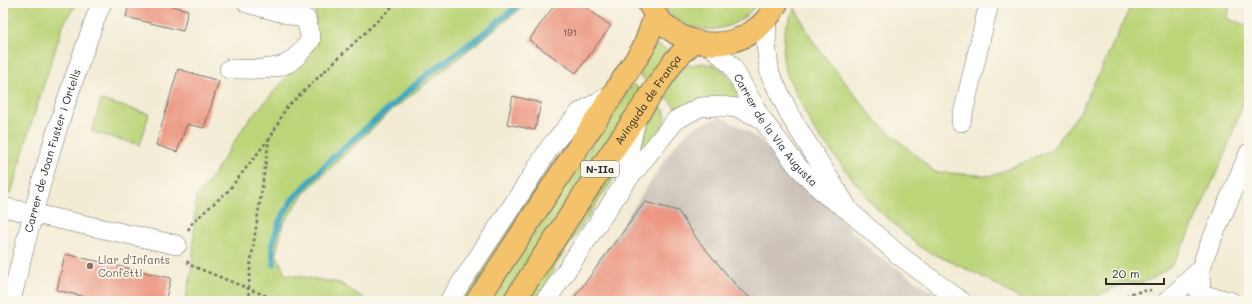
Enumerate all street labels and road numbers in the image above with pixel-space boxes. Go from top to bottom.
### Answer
street label: Avinguda de França [611,50,684,147]
street label: Carrer de Joan Fuster i Ortells [20,67,84,234]
street label: Carrer de la Via Augusta [731,71,821,190]
road number: N-IIa [581,161,619,177]

